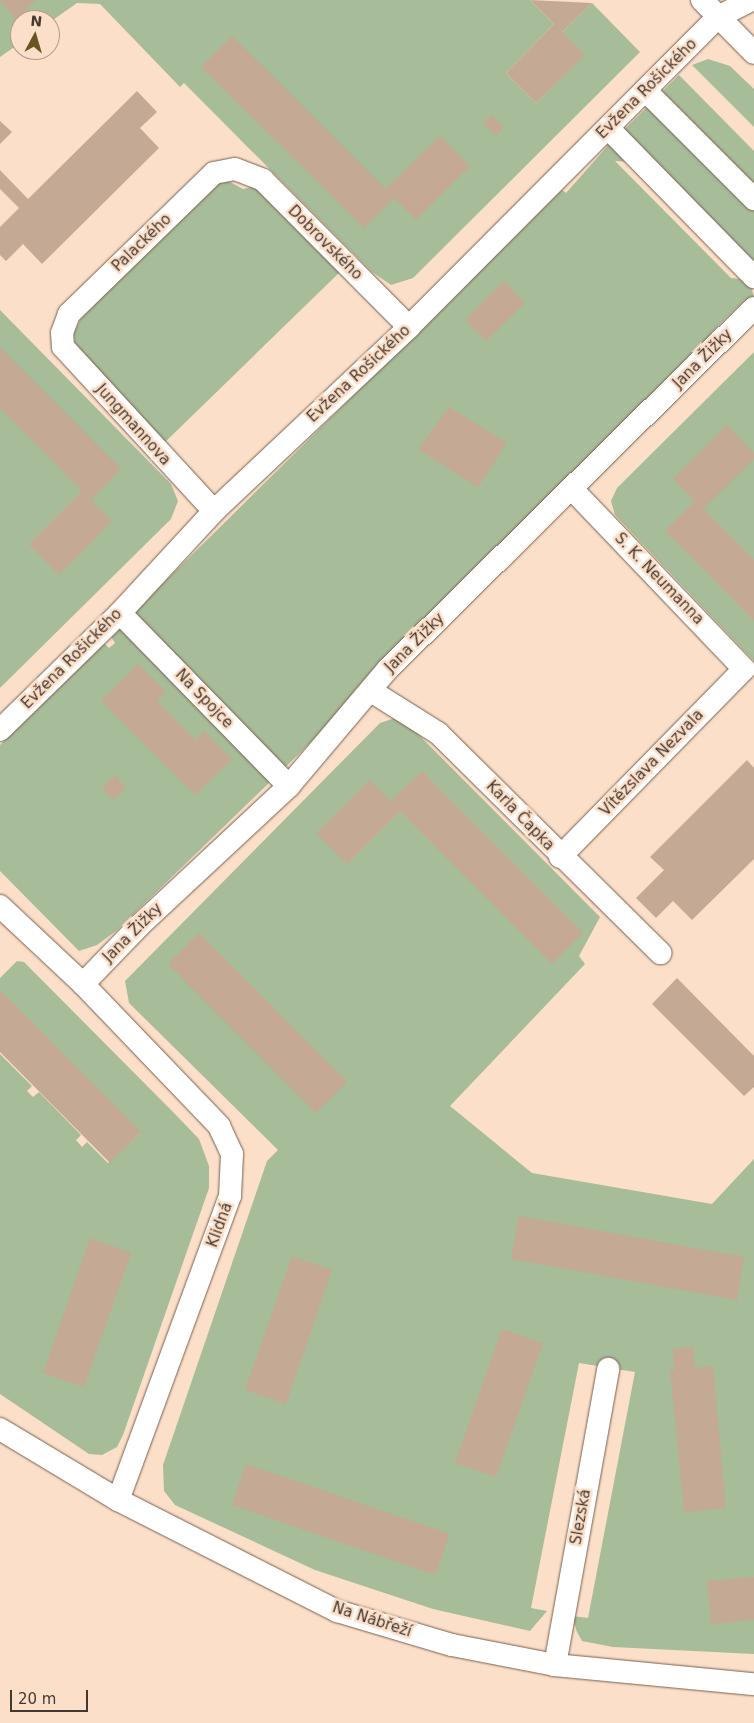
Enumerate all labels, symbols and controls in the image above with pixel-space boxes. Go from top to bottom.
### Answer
north arrow [10,10,60,60]
text: N [30,13,43,30]
street label: Evžena Rošického [593,35,701,143]
street label: Dobrovského [284,202,366,284]
street label: Palackého [109,210,175,276]
street label: Evžena Rošického [304,322,414,426]
street label: Jana Žižky [670,326,736,392]
street label: Jungmannova [92,381,174,469]
street label: S. K. Neumanna [611,529,707,629]
street label: Evžena Rošického [18,605,126,713]
street label: Jana Žižky [382,610,448,676]
street label: Na Spojce [171,666,237,732]
street label: Vítězslava Nezvala [596,706,708,820]
street label: Karla Čapka [482,777,558,855]
street label: Jana Žižky [100,900,166,966]
street label: Klidná [204,1200,236,1250]
street label: Slezská [567,1488,595,1546]
street label: Na Nábřeží [330,1599,414,1641]
scale bar [12,1680,90,1712]
text: 20 m [18,1690,56,1708]

